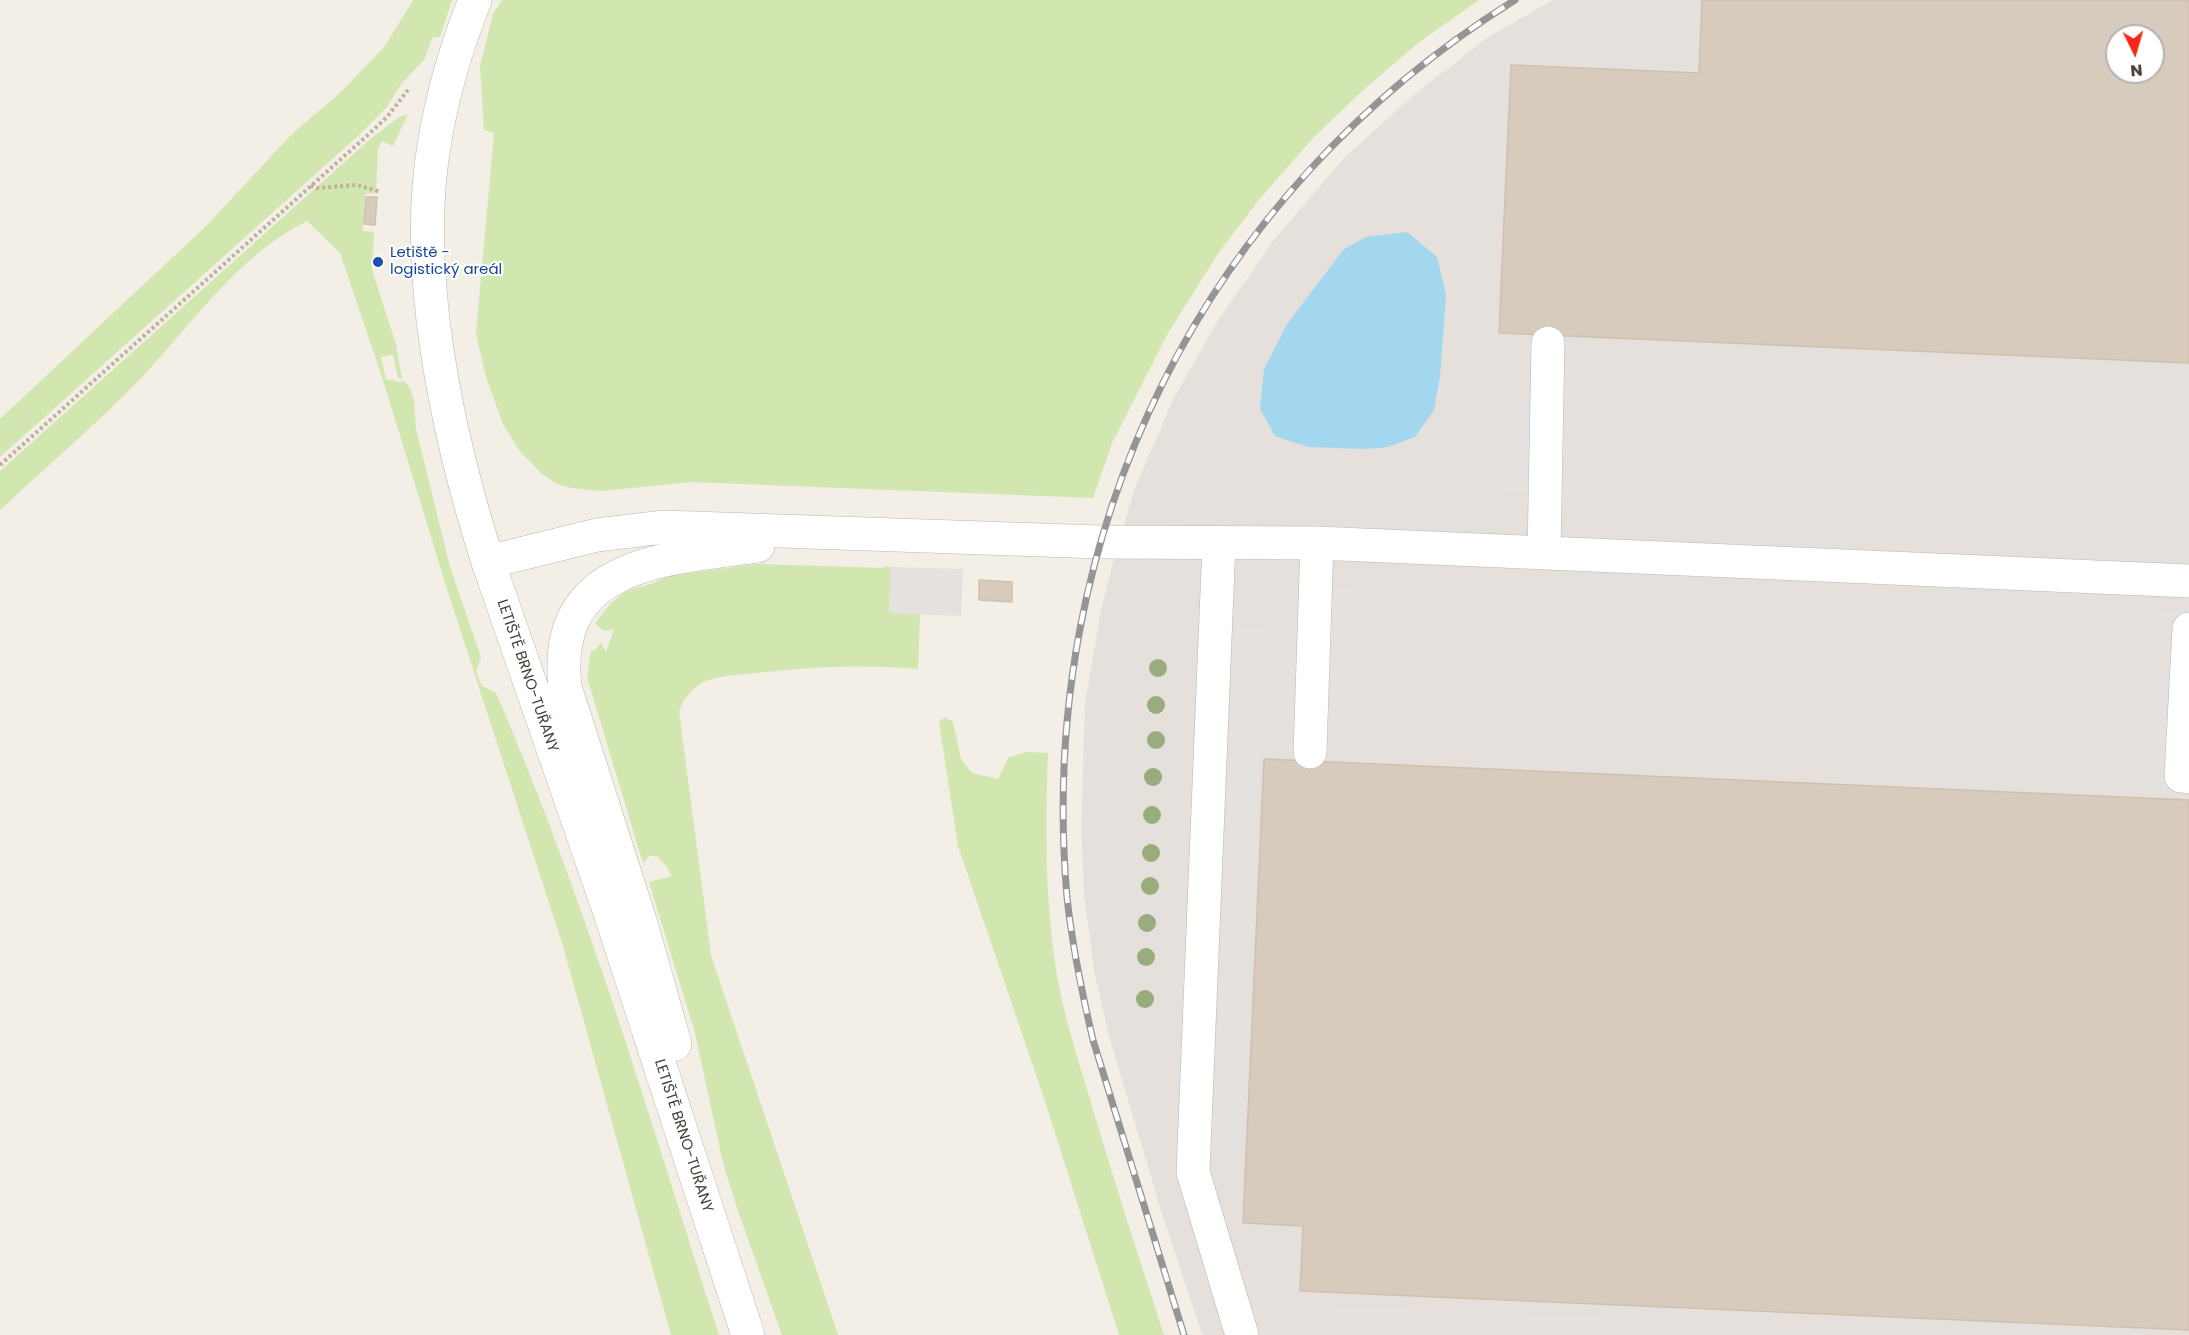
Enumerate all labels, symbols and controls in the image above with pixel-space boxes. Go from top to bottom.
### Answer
north arrow [2105,24,2165,84]
text: N [2129,58,2143,82]
place label: Letiště - logistický areál [390,244,502,279]
marker: Letiště - logistický areál [371,255,385,269]
street label: LETIŠTĚ BRNO-TUŘANY [492,597,562,755]
street label: LETIŠTĚ BRNO-TUŘANY [650,1057,716,1215]

